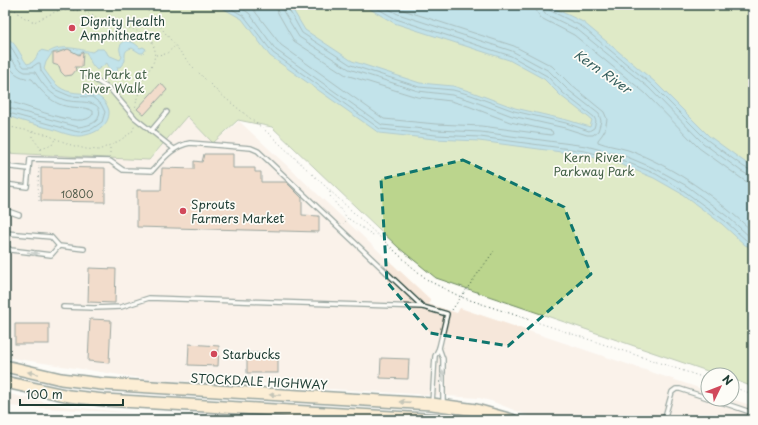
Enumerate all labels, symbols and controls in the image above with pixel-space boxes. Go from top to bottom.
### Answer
place label: Dignity Health Amphitheatre [80,12,165,44]
marker: Dignity Health Amphitheatre [67,23,77,33]
water label: Kern River [571,44,637,99]
park label: The Park at River Walk [79,65,147,97]
park label: Kern River Parkway Park [554,148,635,180]
house number: 10800 [61,186,93,201]
place label: Sprouts Farmers Market [191,195,284,227]
marker: Sprouts Farmers Market [178,206,188,216]
one-way arrow [27,250,39,256]
place label: Starbucks [222,345,281,363]
marker: Starbucks [209,349,219,359]
north arrow [700,367,740,407]
street label: STOCKDALE HIGHWAY [190,368,328,394]
one-way arrow [440,369,446,382]
one-way arrow [27,370,39,376]
text: N [718,371,737,389]
scale bar [20,381,123,407]
text: 100 m [26,385,63,403]
one-way arrow [268,392,281,398]
one-way arrow [399,399,411,406]

